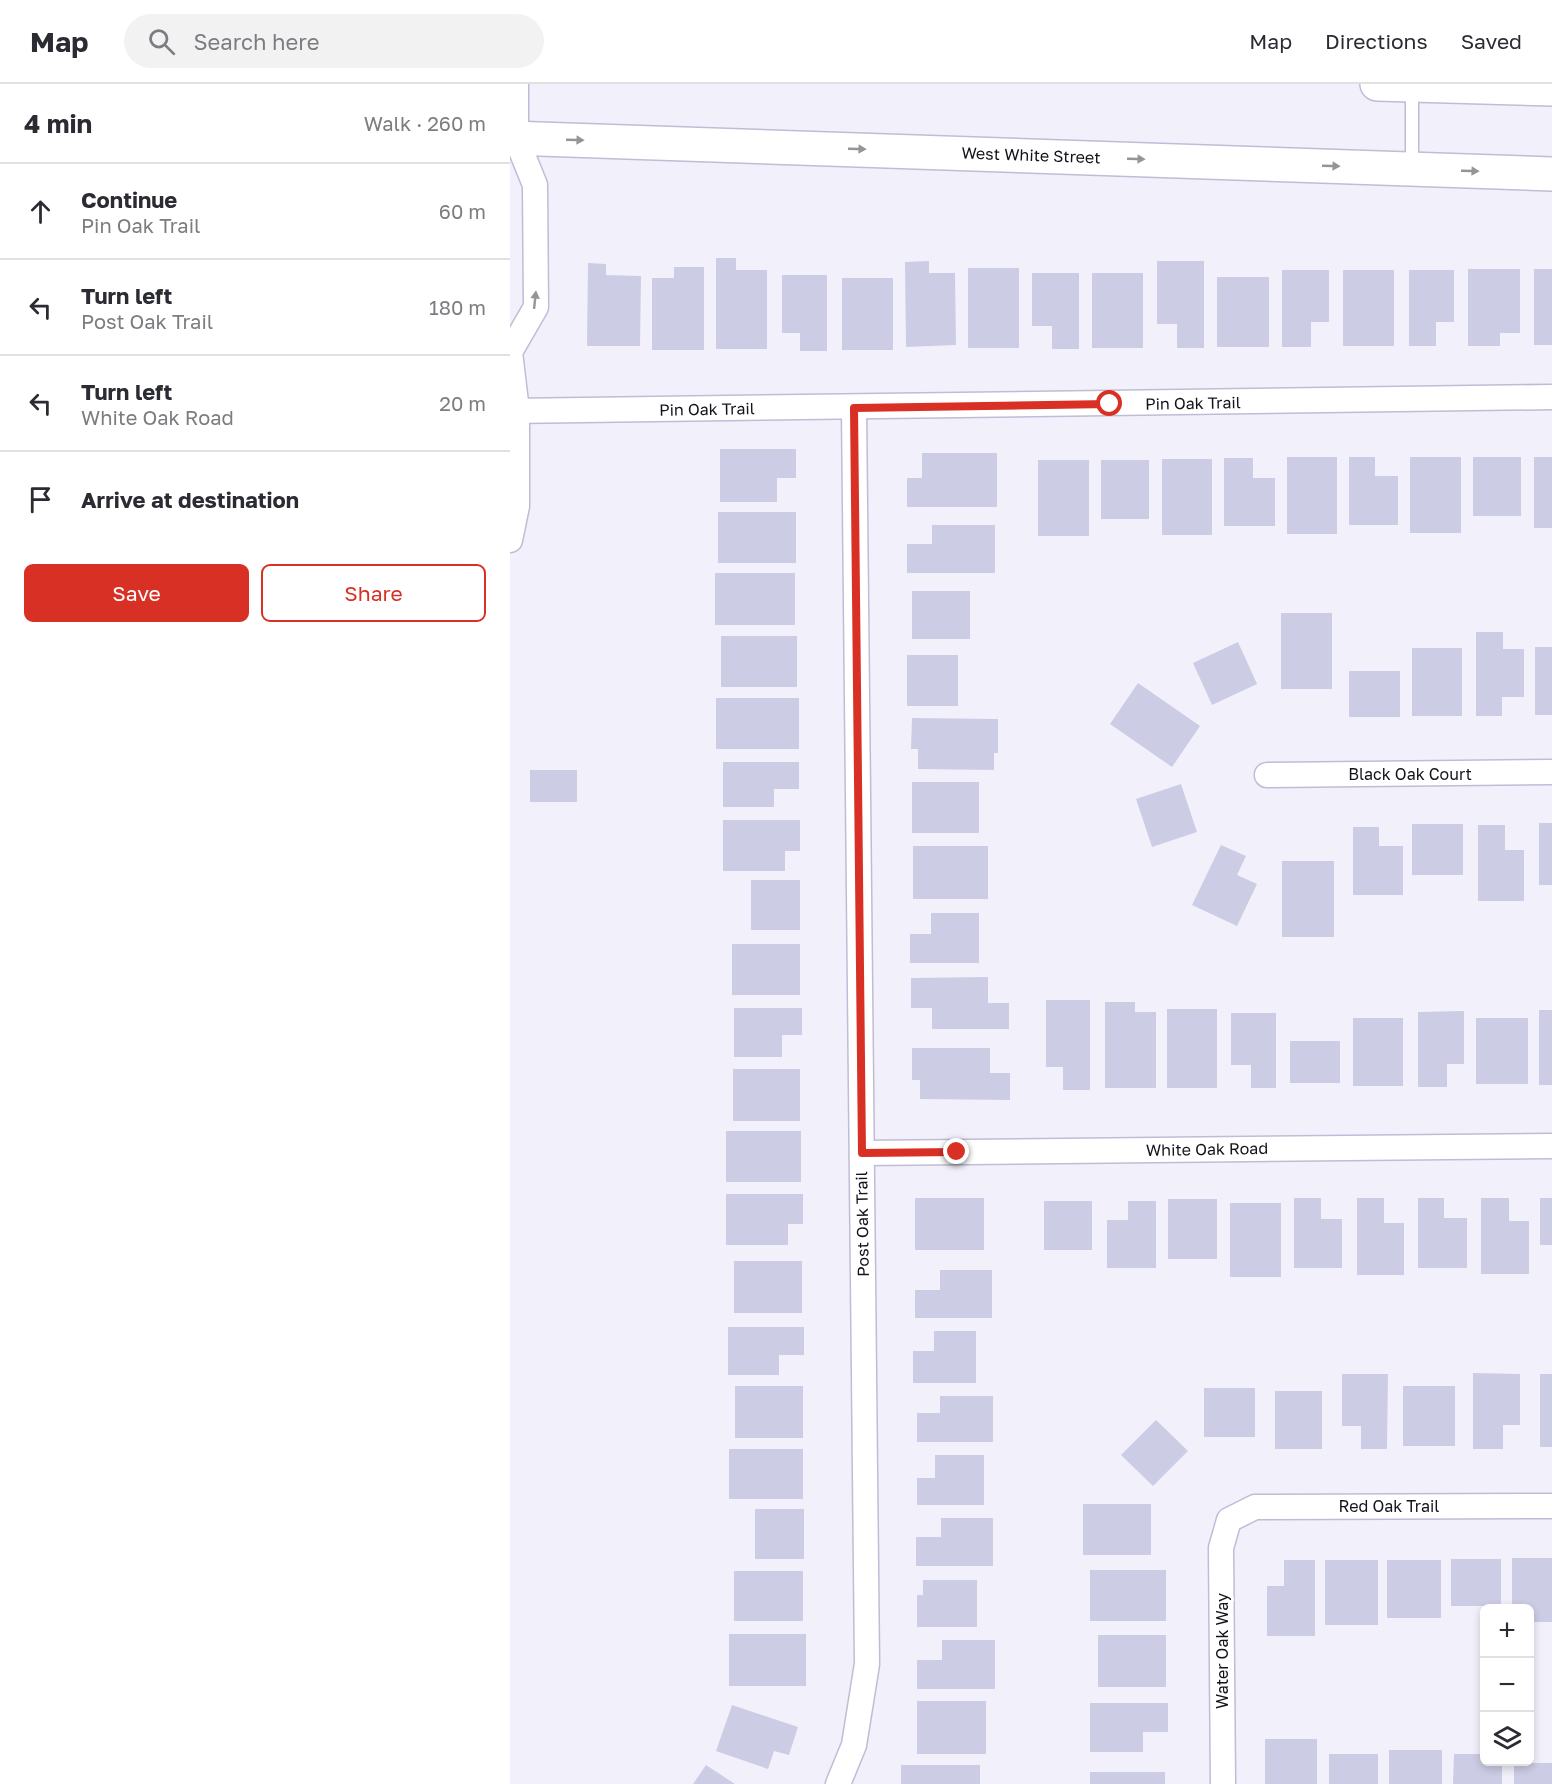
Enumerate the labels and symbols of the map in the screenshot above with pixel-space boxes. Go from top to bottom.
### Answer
one-way arrow [565,135,584,144]
street label: West White Street [961,143,1101,167]
one-way arrow [847,145,866,154]
one-way arrow [1126,154,1145,163]
one-way arrow [1321,161,1340,170]
one-way arrow [1461,166,1480,175]
one-way arrow [530,291,540,310]
route start [1096,390,1122,416]
street label: Pin Oak Trail [1145,392,1241,414]
street label: Pin Oak Trail [659,398,755,420]
street label: Black Oak Court [1348,764,1472,784]
route end [943,1138,969,1164]
street label: White Oak Road [1146,1138,1268,1160]
street label: Post Oak Trail [851,1171,873,1277]
street label: Red Oak Trail [1339,1496,1439,1516]
street label: Water Oak Way [1212,1593,1232,1709]

